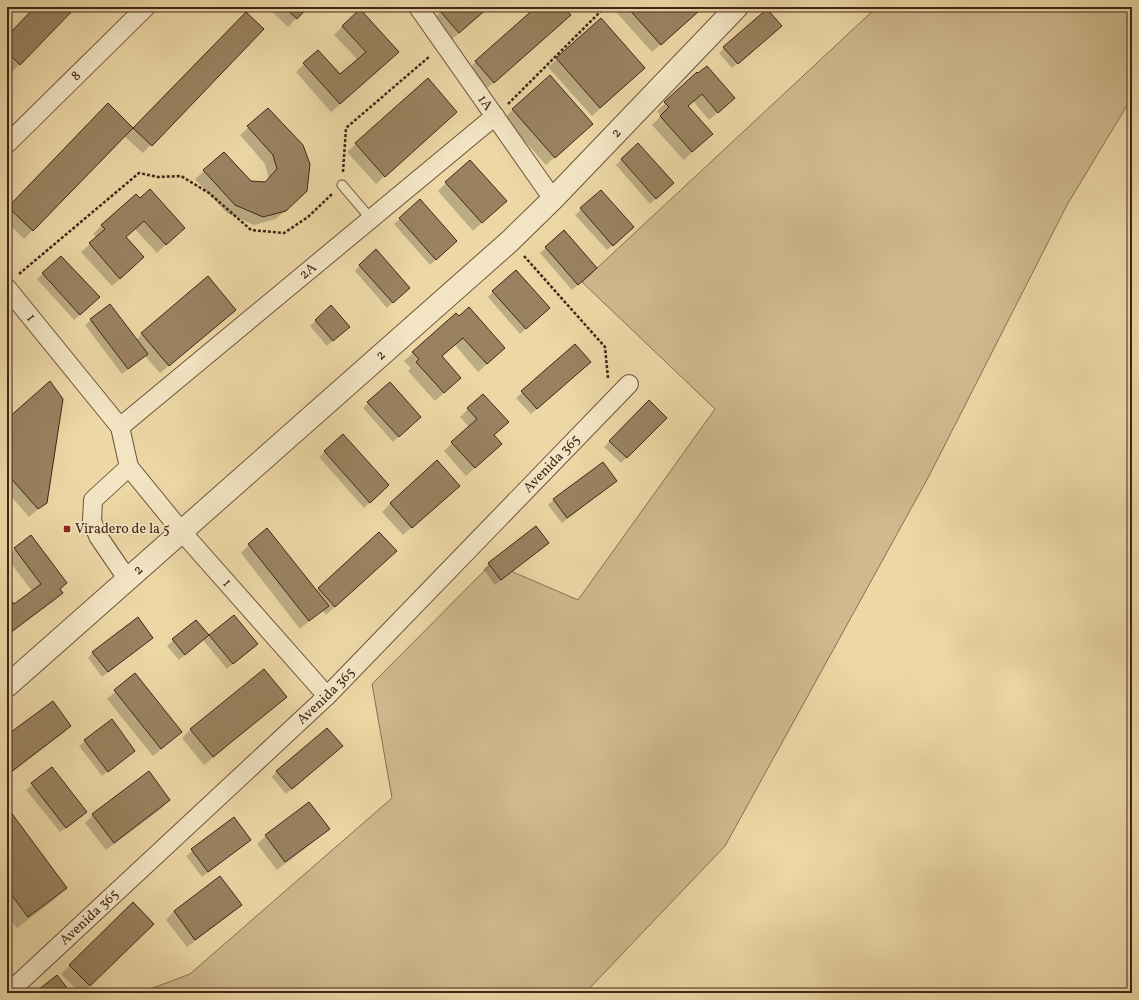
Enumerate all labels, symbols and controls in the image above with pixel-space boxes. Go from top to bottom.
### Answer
street label: 8 [67,67,85,85]
street label: 1A [473,91,498,115]
street label: 2 [607,124,626,142]
street label: 2A [295,258,321,284]
street label: 1 [22,309,40,326]
street label: 2 [372,346,390,365]
street label: Avenida 365 [519,431,584,497]
place label: Viradero de la 5 [75,520,170,539]
marker: Viradero de la 5 [62,524,72,534]
street label: 2 [129,560,147,580]
street label: 1 [218,575,236,591]
street label: Avenida 365 [293,663,359,729]
street label: Avenida 365 [56,885,123,950]

